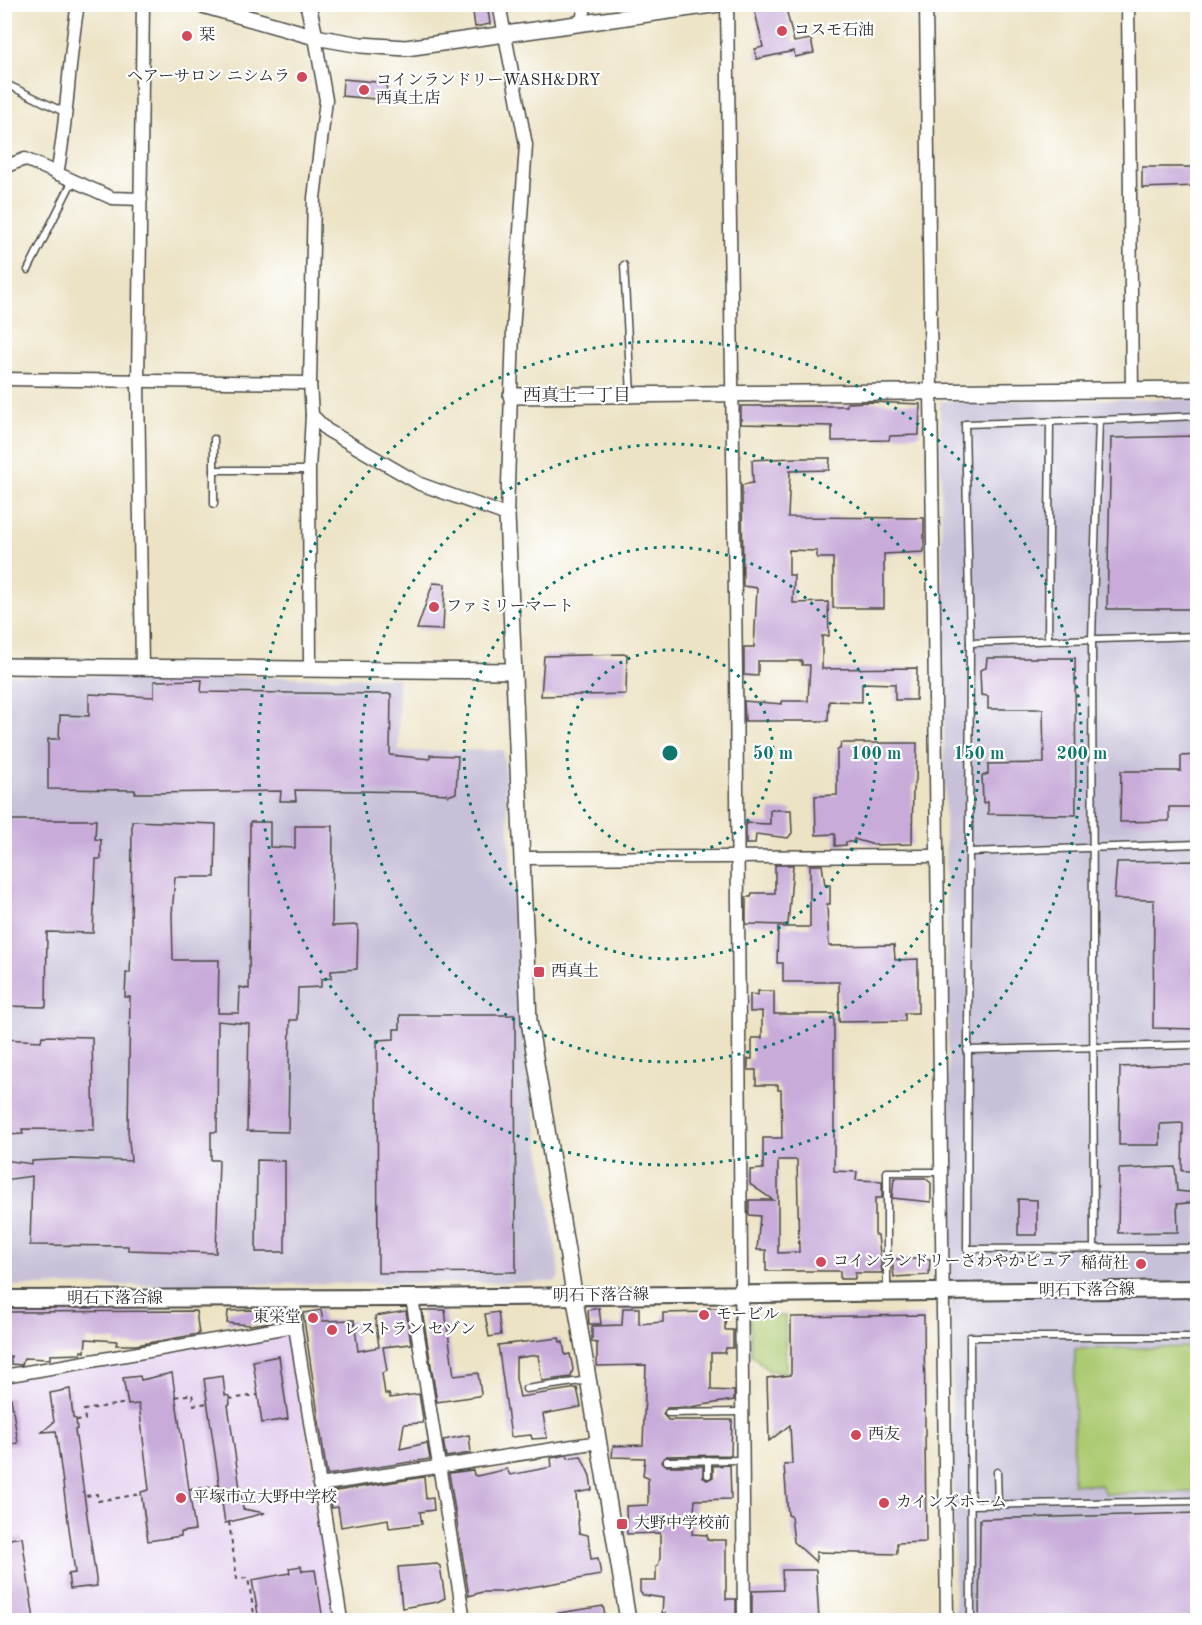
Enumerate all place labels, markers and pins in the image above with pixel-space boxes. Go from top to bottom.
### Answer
place label: コスモ石油 [794,21,874,39]
marker: コスモ石油 [775,24,789,38]
place label: 栞 [199,26,215,44]
marker: 栞 [180,29,194,43]
place label: ヘアーサロン ニシムラ [127,68,290,85]
marker: ヘアーサロン ニシムラ [295,70,309,84]
place label: コインランドリーWASH&DRY 西真土店 [376,72,601,107]
marker: コインランドリーWASH&DRY 西真土店 [357,83,371,97]
place label: ファミリーマート [446,598,574,615]
marker: ファミリーマート [427,600,441,614]
centre of rings [660,743,680,763]
place label: 西真土 [551,962,599,980]
marker: 西真土 [532,965,546,979]
place label: コインランドリーさわやかピュア [833,1253,1073,1270]
place label: 稲荷社 [1081,1254,1129,1272]
marker: コインランドリーさわやかピュア [814,1255,828,1269]
marker: 稲荷社 [1134,1257,1148,1271]
place label: モービル [716,1306,779,1323]
place label: 東栄堂 [253,1308,301,1326]
marker: モービル [697,1308,711,1322]
marker: 東栄堂 [306,1311,320,1325]
place label: レストラン セゾン [344,1320,476,1338]
marker: レストラン セゾン [325,1323,339,1337]
place label: 西友 [868,1425,900,1443]
marker: 西友 [849,1428,863,1442]
place label: 平塚市立大野中学校 [193,1488,337,1506]
marker: 平塚市立大野中学校 [174,1491,188,1505]
place label: カインズホーム [896,1493,1007,1511]
marker: カインズホーム [877,1496,891,1510]
place label: 大野中学校前 [634,1514,730,1532]
marker: 大野中学校前 [615,1517,629,1531]

